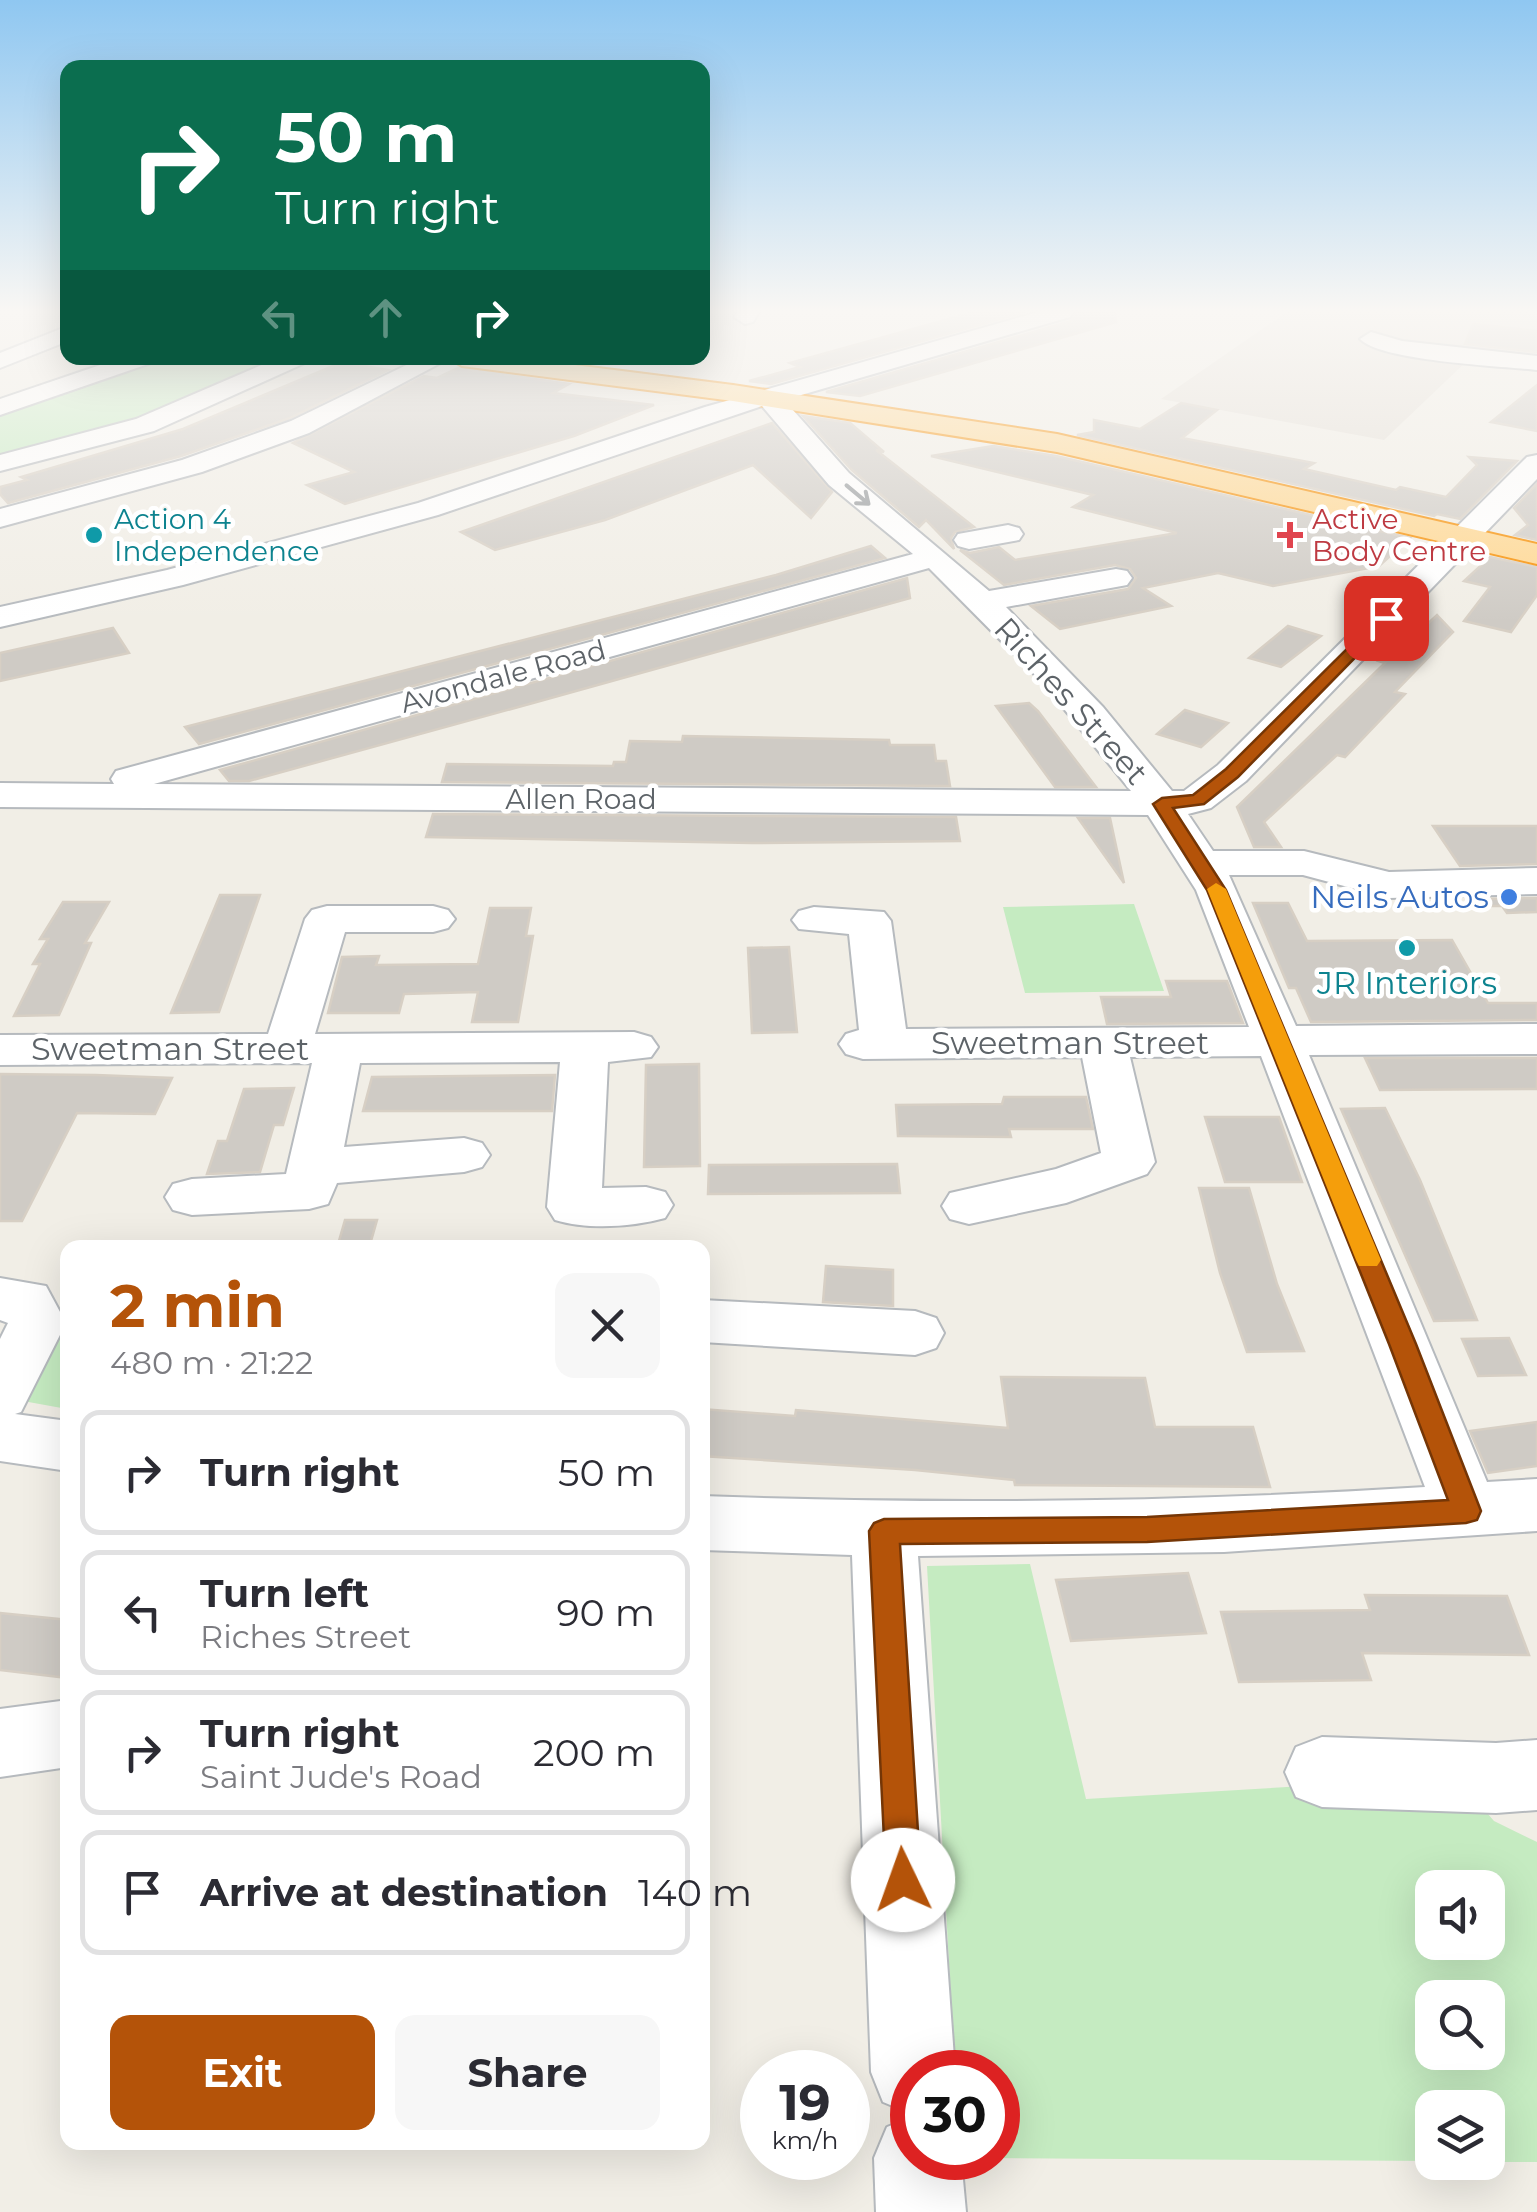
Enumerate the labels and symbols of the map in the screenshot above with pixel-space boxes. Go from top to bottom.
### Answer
one-way arrow [845,484,871,506]
place label: Action 4 Independence [114,502,319,568]
place label: Active Body Centre [1312,502,1486,568]
marker: Active Body Centre [1277,522,1303,548]
marker: Action 4 Independence [83,524,105,546]
pin [1344,576,1429,661]
street label: Riches Street [986,609,1157,792]
street label: Avondale Road [397,632,609,720]
street label: Allen Road [505,782,657,816]
place label: Neils Autos [1310,877,1489,916]
marker: Neils Autos [1498,886,1520,908]
marker: JR Interiors [1396,937,1418,959]
place label: JR Interiors [1316,963,1497,1002]
street label: Sweetman Street [931,1023,1209,1062]
street label: Sweetman Street [31,1029,309,1068]
position arrow [851,1828,955,1932]
speed limit sign: 30 [890,2050,1020,2180]

